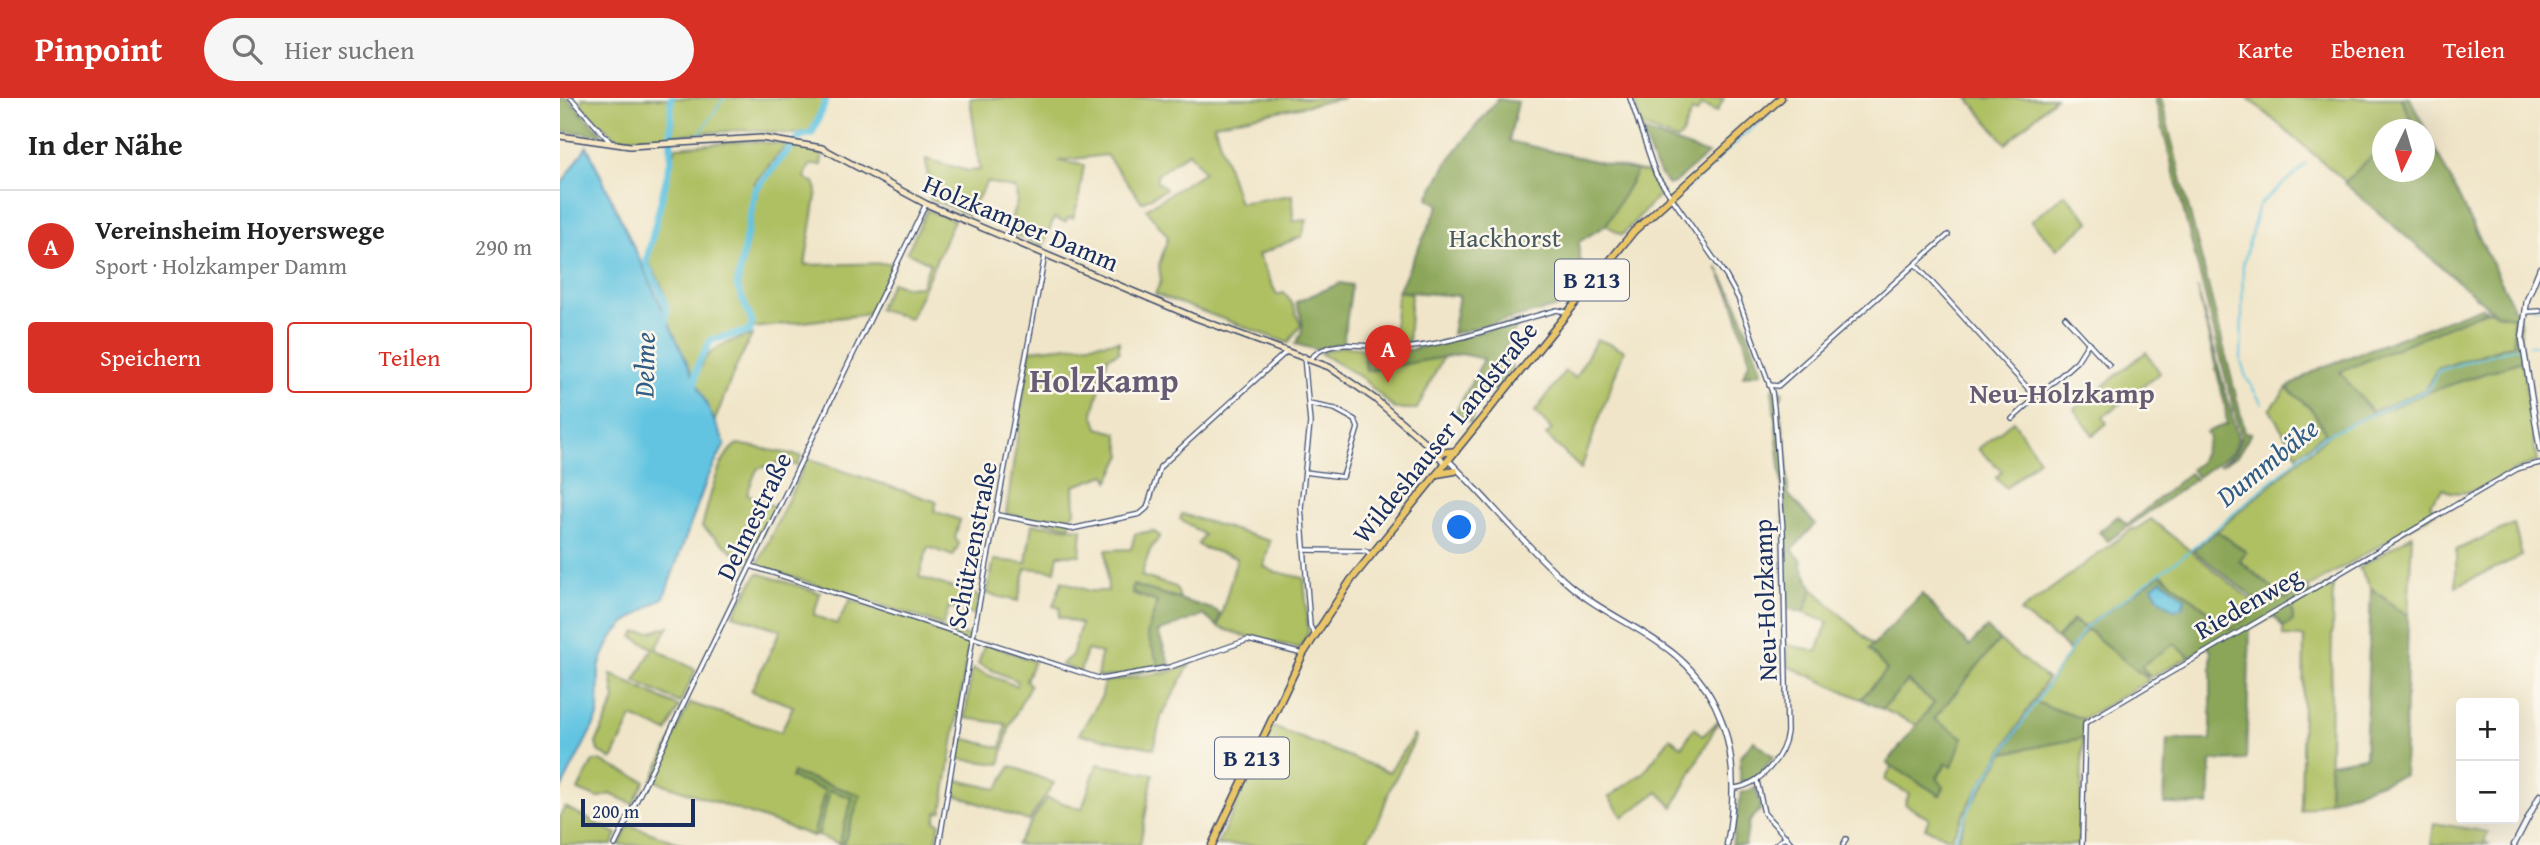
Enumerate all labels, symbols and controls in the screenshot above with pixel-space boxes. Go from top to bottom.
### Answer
search box [204,18,694,81]
text: Pinpoint [35,25,162,73]
icon: search [228,30,266,68]
text: Hier suchen [284,30,415,69]
text: Karte [2238,32,2293,67]
text: Ebenen [2331,32,2405,67]
text: Teilen [2443,32,2505,67]
north arrow [2372,119,2435,182]
text: In der Nähe [28,122,183,166]
street label: Holzkamper Damm [917,164,1125,281]
text: Vereinsheim Hoyerswege [95,210,385,249]
park label: Hackhorst [1449,218,1561,257]
text: A [44,230,58,263]
text: 290 m [475,230,532,263]
text: Sport · Holzkamper Damm [95,249,347,282]
road number: B 213 [1555,260,1629,300]
street label: Wildeshauser Landstraße [1343,312,1547,551]
button: Speichern [28,322,273,393]
button: Teilen [287,322,532,393]
pin: A [1365,325,1411,383]
water label: Delme [622,332,665,399]
district label: Holzkamp [1029,356,1179,404]
district label: Neu-Holzkamp [1969,372,2155,413]
water label: Dummbäke [2206,408,2327,516]
street label: Delmestraße [706,445,801,587]
street label: Schützenstraße [936,458,1007,632]
your location [1442,510,1476,544]
street label: Neu-Holzkamp [1742,518,1787,682]
street label: Riedenweg [2187,556,2309,649]
map controls [2456,698,2519,824]
button: + [2456,698,2519,761]
road number: B 213 [1215,738,1289,778]
button: − [2456,761,2519,824]
scale bar [581,796,695,828]
text: 200 m [592,797,639,825]

